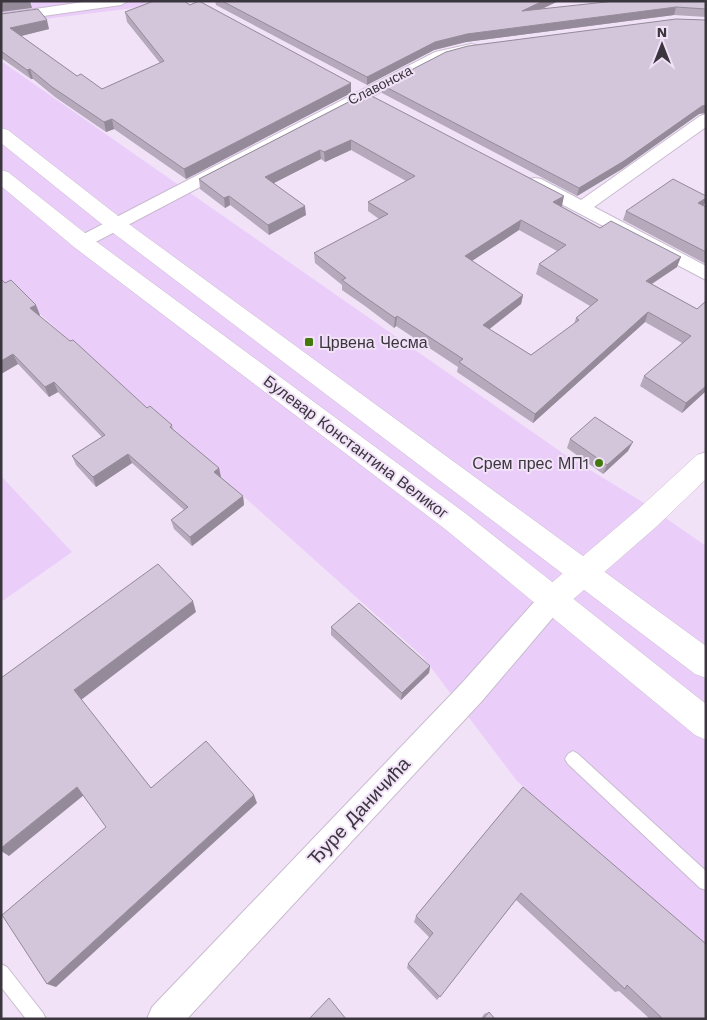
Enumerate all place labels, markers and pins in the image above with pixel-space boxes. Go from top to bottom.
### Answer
place label: Црвена Чесма [319,333,428,352]
marker: Црвена Чесма [303,336,315,348]
place label: Срем прес МП1 [472,454,589,473]
marker: Срем прес МП1 [593,457,605,469]

